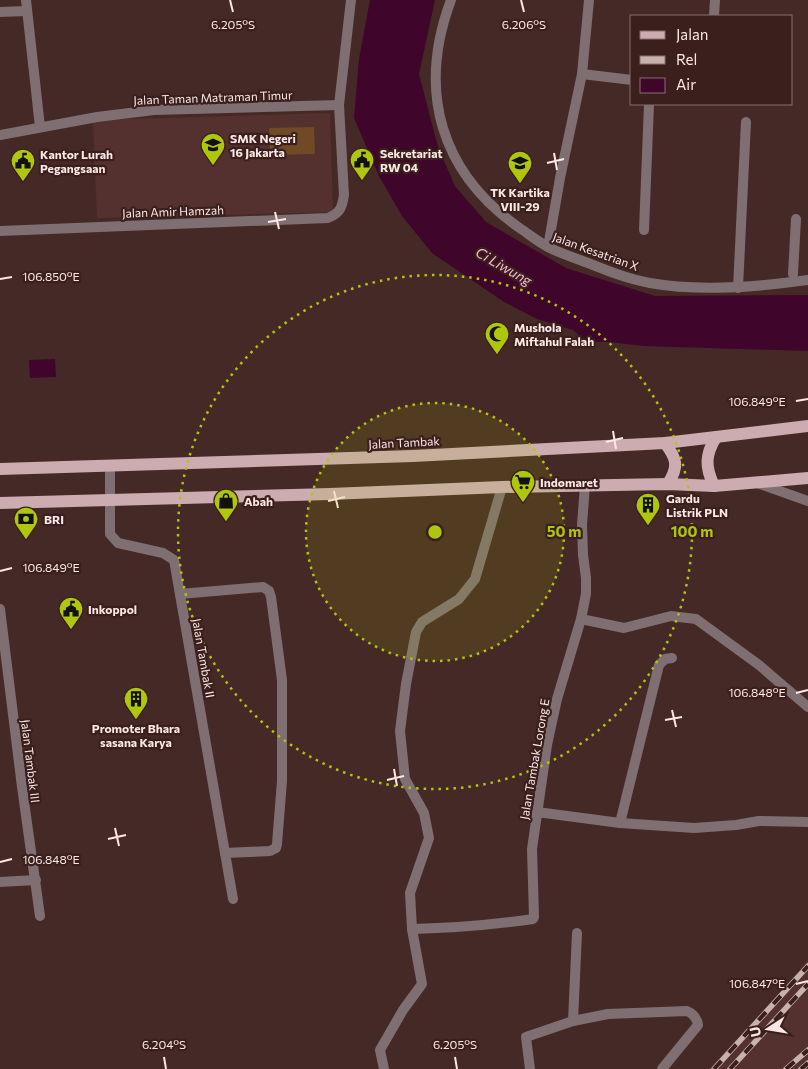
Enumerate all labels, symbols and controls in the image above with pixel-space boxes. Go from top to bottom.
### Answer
legend [630,15,793,105]
text: 6.205°S [211,17,255,31]
text: 6.206°S [502,17,546,31]
text: Jalan [676,25,708,43]
text: Rel [676,50,697,68]
text: Air [676,75,696,93]
street label: Jalan Taman Matraman Timur [133,87,293,108]
place label: SMK Negeri 16 Jakarta [230,131,296,160]
school or university icon: SMK Negeri 16 Jakarta [200,132,226,166]
place label: Sekretariat RW 04 [380,146,443,174]
place label: Kantor Lurah Pegangsaan [40,147,113,175]
public building icon: Sekretariat RW 04 [349,147,375,181]
public building icon: Kantor Lurah Pegangsaan [10,148,36,182]
school or university icon: TK Kartika VIII-29 [507,150,533,184]
place label: TK Kartika VIII-29 [490,185,550,213]
street label: Jalan Amir Hamzah [122,202,224,221]
street label: Jalan Kesatrian X [551,229,641,274]
water label: Ci Liwung [473,243,536,290]
text: 106.850°E [22,269,80,283]
place label: Mushola Miftahul Falah [514,320,594,348]
mosque icon: Mushola Miftahul Falah [484,321,510,355]
text: 106.849°E [728,394,786,408]
street label: Jalan Tambak [368,433,441,452]
supermarket icon: Indomaret [510,469,536,503]
place label: Indomaret [540,475,598,489]
shop icon: Abah [213,488,239,522]
place label: Gardu Listrik PLN [666,491,728,519]
building icon: Gardu Listrik PLN [635,492,661,526]
place label: Abah [244,494,273,508]
bank icon: BRI [13,506,39,540]
place label: BRI [44,512,64,526]
text: 50 m [547,522,581,540]
text: 100 m [671,522,713,540]
centre of rings [426,523,444,541]
text: 106.849°E [22,560,80,574]
public building icon: Inkoppol [58,596,84,630]
place label: Inkoppol [88,602,137,616]
street label: Jalan Tambak II [189,617,218,699]
text: 106.848°E [728,685,786,699]
building icon: Promoter Bhara sasana Karya [123,686,149,720]
street label: Jalan Tambak Lorong E [516,697,553,821]
street label: Jalan Tambak III [18,718,43,804]
place label: Promoter Bhara sasana Karya [92,721,180,749]
text: 106.848°E [22,852,80,866]
text: 106.847°E [729,976,785,990]
north arrow [743,1004,793,1054]
text: U [745,1025,764,1039]
text: 6.204°S [142,1037,186,1051]
text: 6.205°S [433,1037,477,1051]

